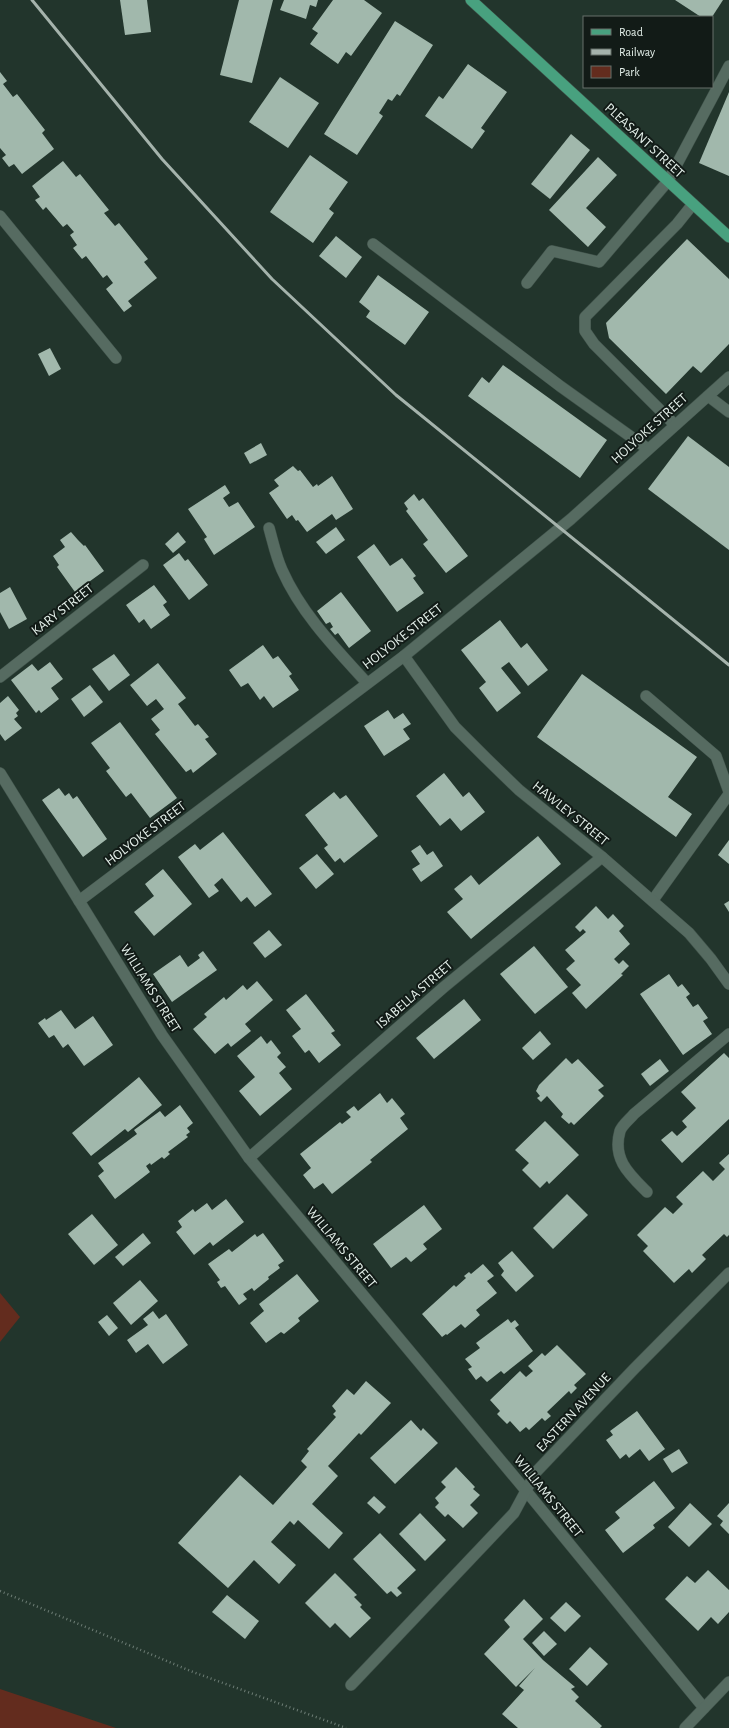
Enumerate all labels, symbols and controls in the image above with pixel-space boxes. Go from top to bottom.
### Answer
legend [583,16,713,88]
text: Road [619,26,643,38]
text: Railway [619,46,655,59]
text: Park [619,66,640,78]
street label: PLEASANT STREET [602,101,687,181]
street label: HOLYOKE STREET [609,391,691,466]
street label: KARY STREET [29,581,96,638]
street label: HOLYOKE STREET [360,601,445,672]
street label: HAWLEY STREET [530,779,611,849]
street label: HOLYOKE STREET [103,799,189,869]
street label: WILLIAMS STREET [117,942,183,1035]
street label: ISABELLA STREET [374,958,456,1032]
street label: WILLIAMS STREET [303,1204,379,1291]
street label: EASTERN AVENUE [534,1370,614,1455]
street label: WILLIAMS STREET [511,1453,586,1540]

